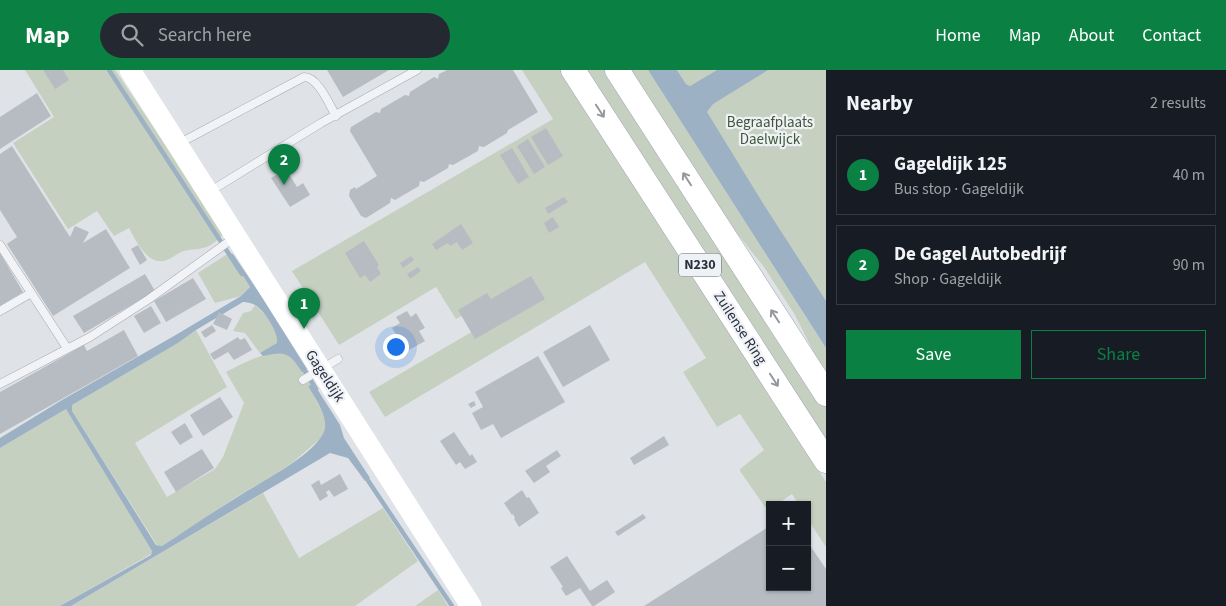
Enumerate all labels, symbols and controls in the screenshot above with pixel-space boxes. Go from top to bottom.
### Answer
search box [100,13,450,58]
text: Map [25,18,70,53]
icon: search [118,21,146,49]
text: Search here [158,22,251,49]
text: Home [935,23,981,48]
text: Map [1009,23,1041,48]
text: About [1069,23,1114,48]
text: Contact [1142,23,1201,48]
text: Nearby [846,88,913,118]
text: 2 results [1150,92,1206,114]
one-way arrow [595,103,605,117]
park label: Begraafplaats Daelwijck [727,112,813,150]
pin: 2 [268,144,300,185]
text: Gageldijk 125 [894,151,1007,178]
text: 1 [859,164,867,186]
text: 40 m [1173,164,1205,186]
one-way arrow [682,172,693,186]
text: Bus stop · Gageldijk [894,178,1024,200]
text: De Gagel Autobedrijf [894,241,1066,268]
road number: N230 [679,254,721,276]
text: 2 [859,254,867,276]
text: 90 m [1173,254,1205,276]
text: Shop · Gageldijk [894,268,1002,290]
street label: Zuilense Ring [708,287,772,369]
pin: 1 [288,288,320,329]
one-way arrow [770,309,780,323]
button: Save [846,330,1021,379]
button: Share [1031,330,1206,379]
your location [383,334,409,360]
street label: Gageldijk [300,346,350,407]
one-way arrow [769,372,779,386]
map controls [766,501,811,591]
button: + [766,501,811,546]
button: − [766,546,811,591]

